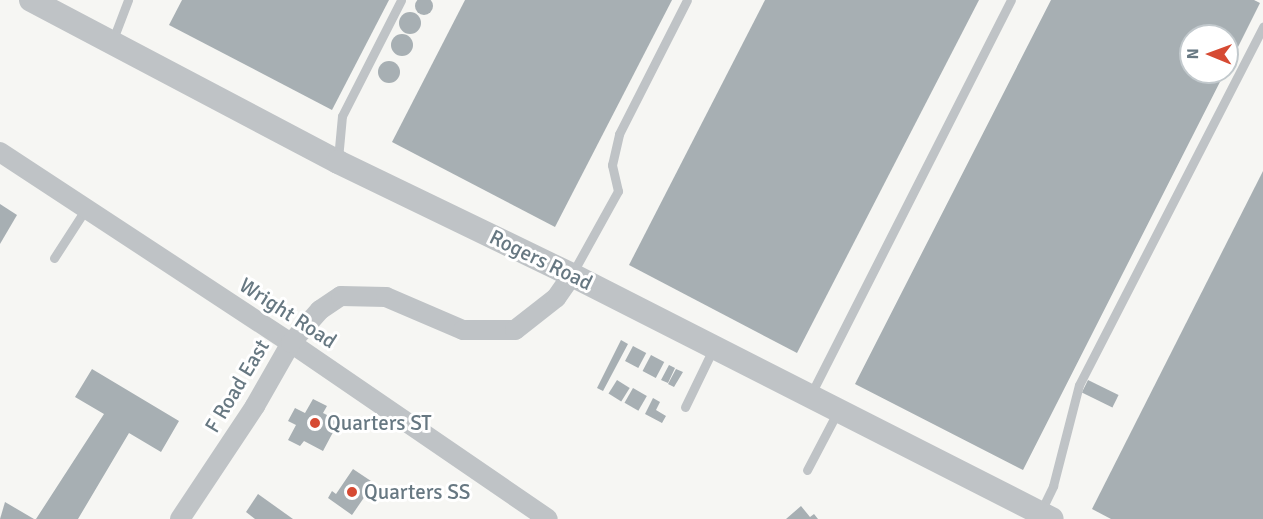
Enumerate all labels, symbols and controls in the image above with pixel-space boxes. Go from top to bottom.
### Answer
north arrow [1179,24,1239,84]
text: N [1183,48,1203,59]
street label: Rogers Road [485,224,597,296]
street label: Wright Road [235,272,341,354]
street label: F Road East [199,335,275,437]
place label: Quarters ST [327,410,432,436]
marker: Quarters ST [308,416,322,430]
place label: Quarters SS [364,479,471,505]
marker: Quarters SS [345,485,359,499]

